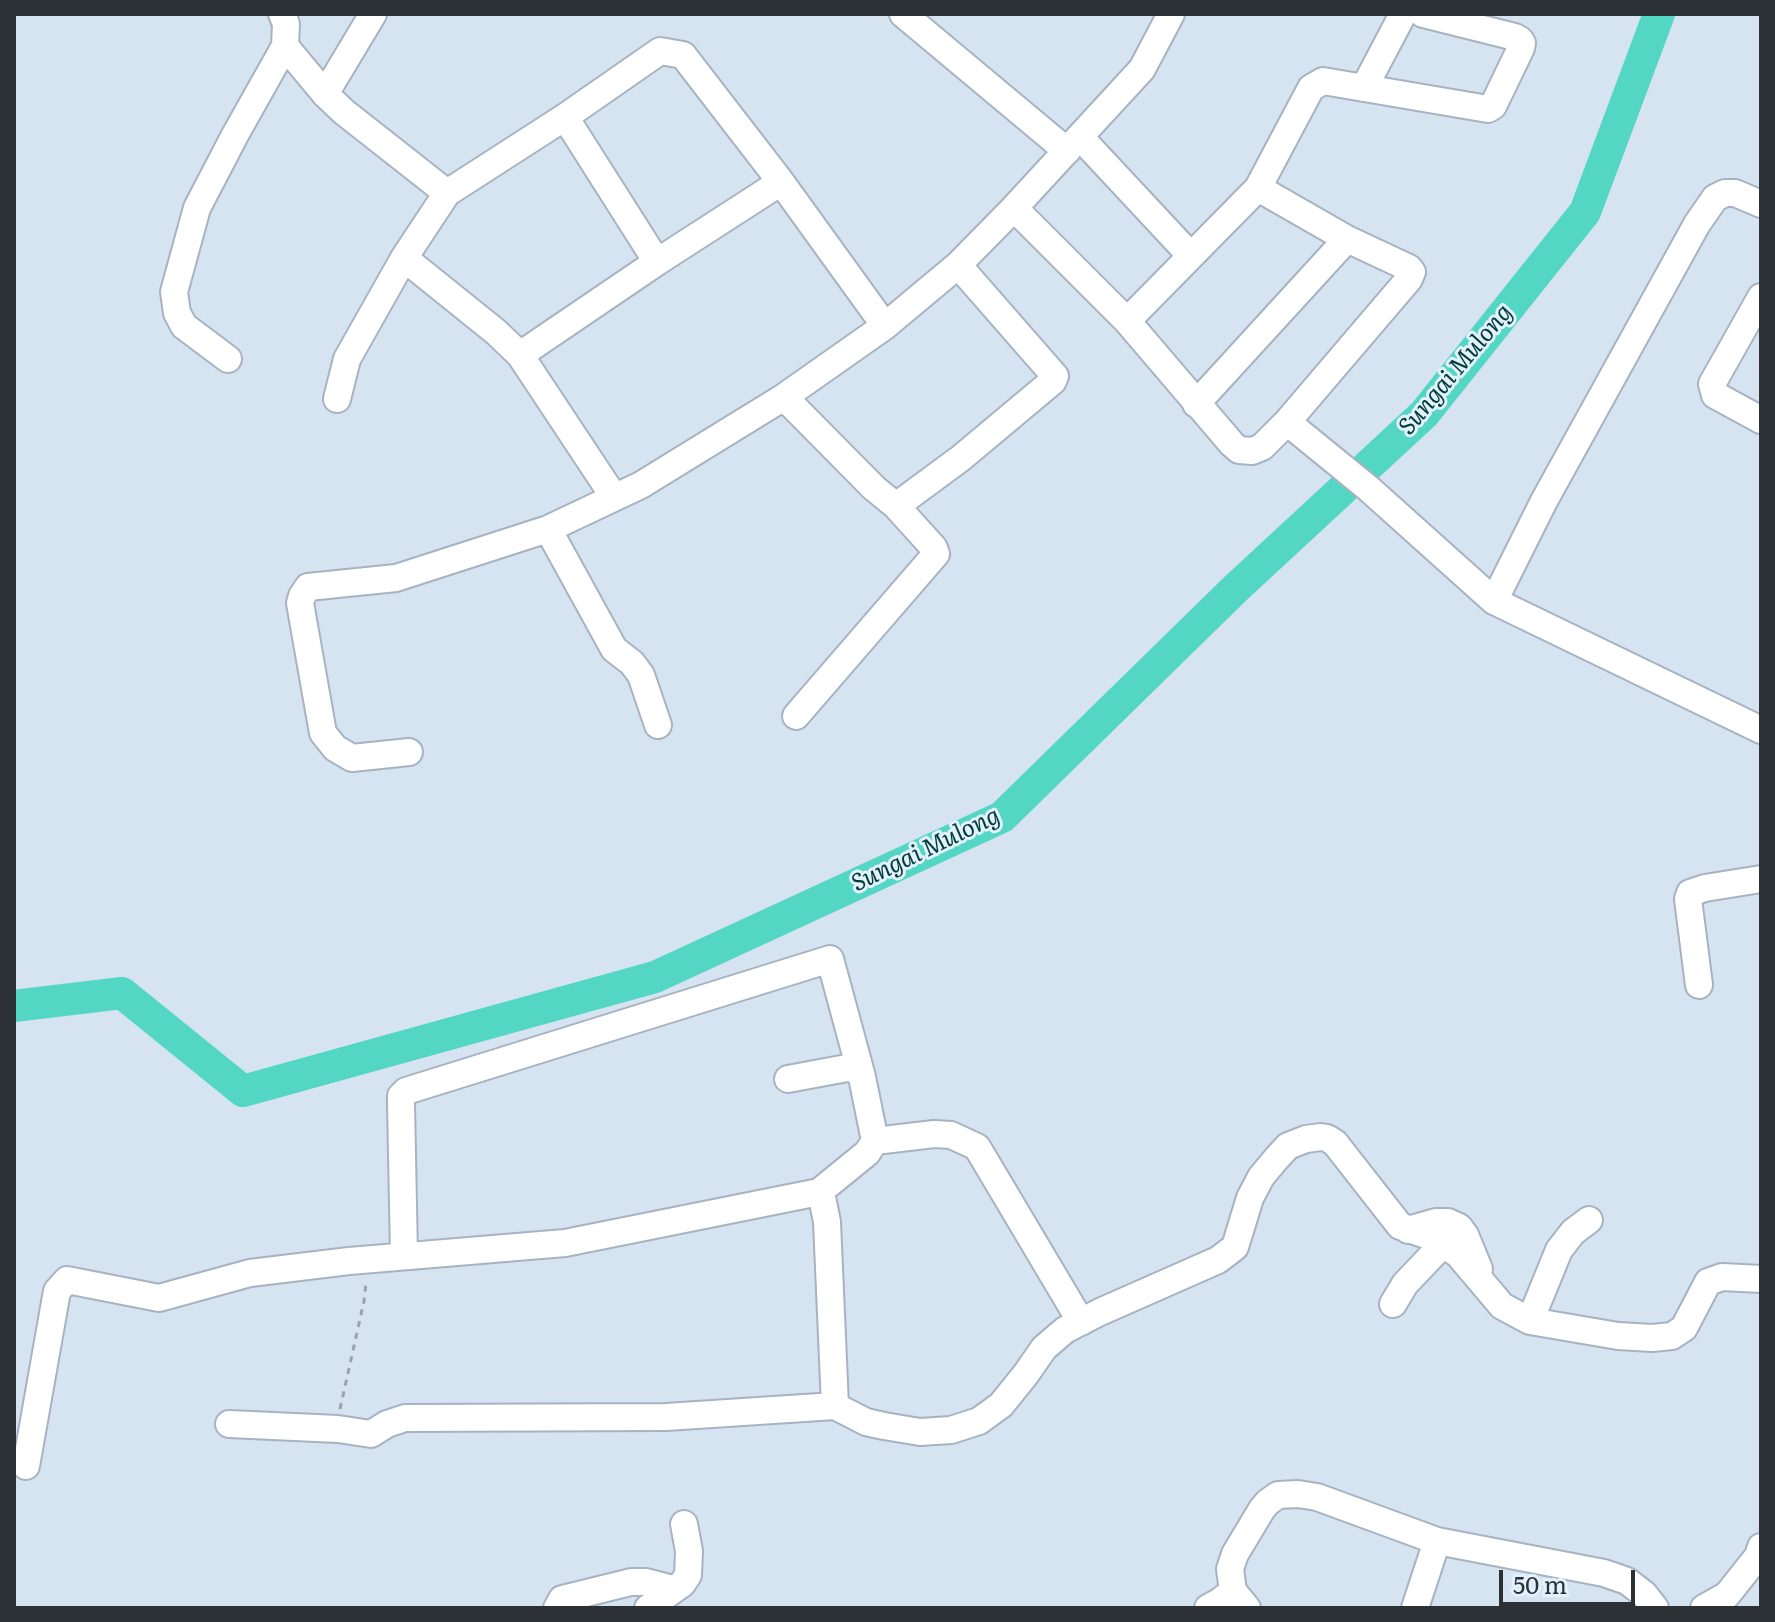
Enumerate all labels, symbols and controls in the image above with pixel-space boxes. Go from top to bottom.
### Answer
water label: Sungai Mulong [1393,299,1519,441]
water label: Sungai Mulong [847,802,1005,898]
scale bar [1503,1554,1639,1604]
text: 50 m [1513,1566,1567,1601]

